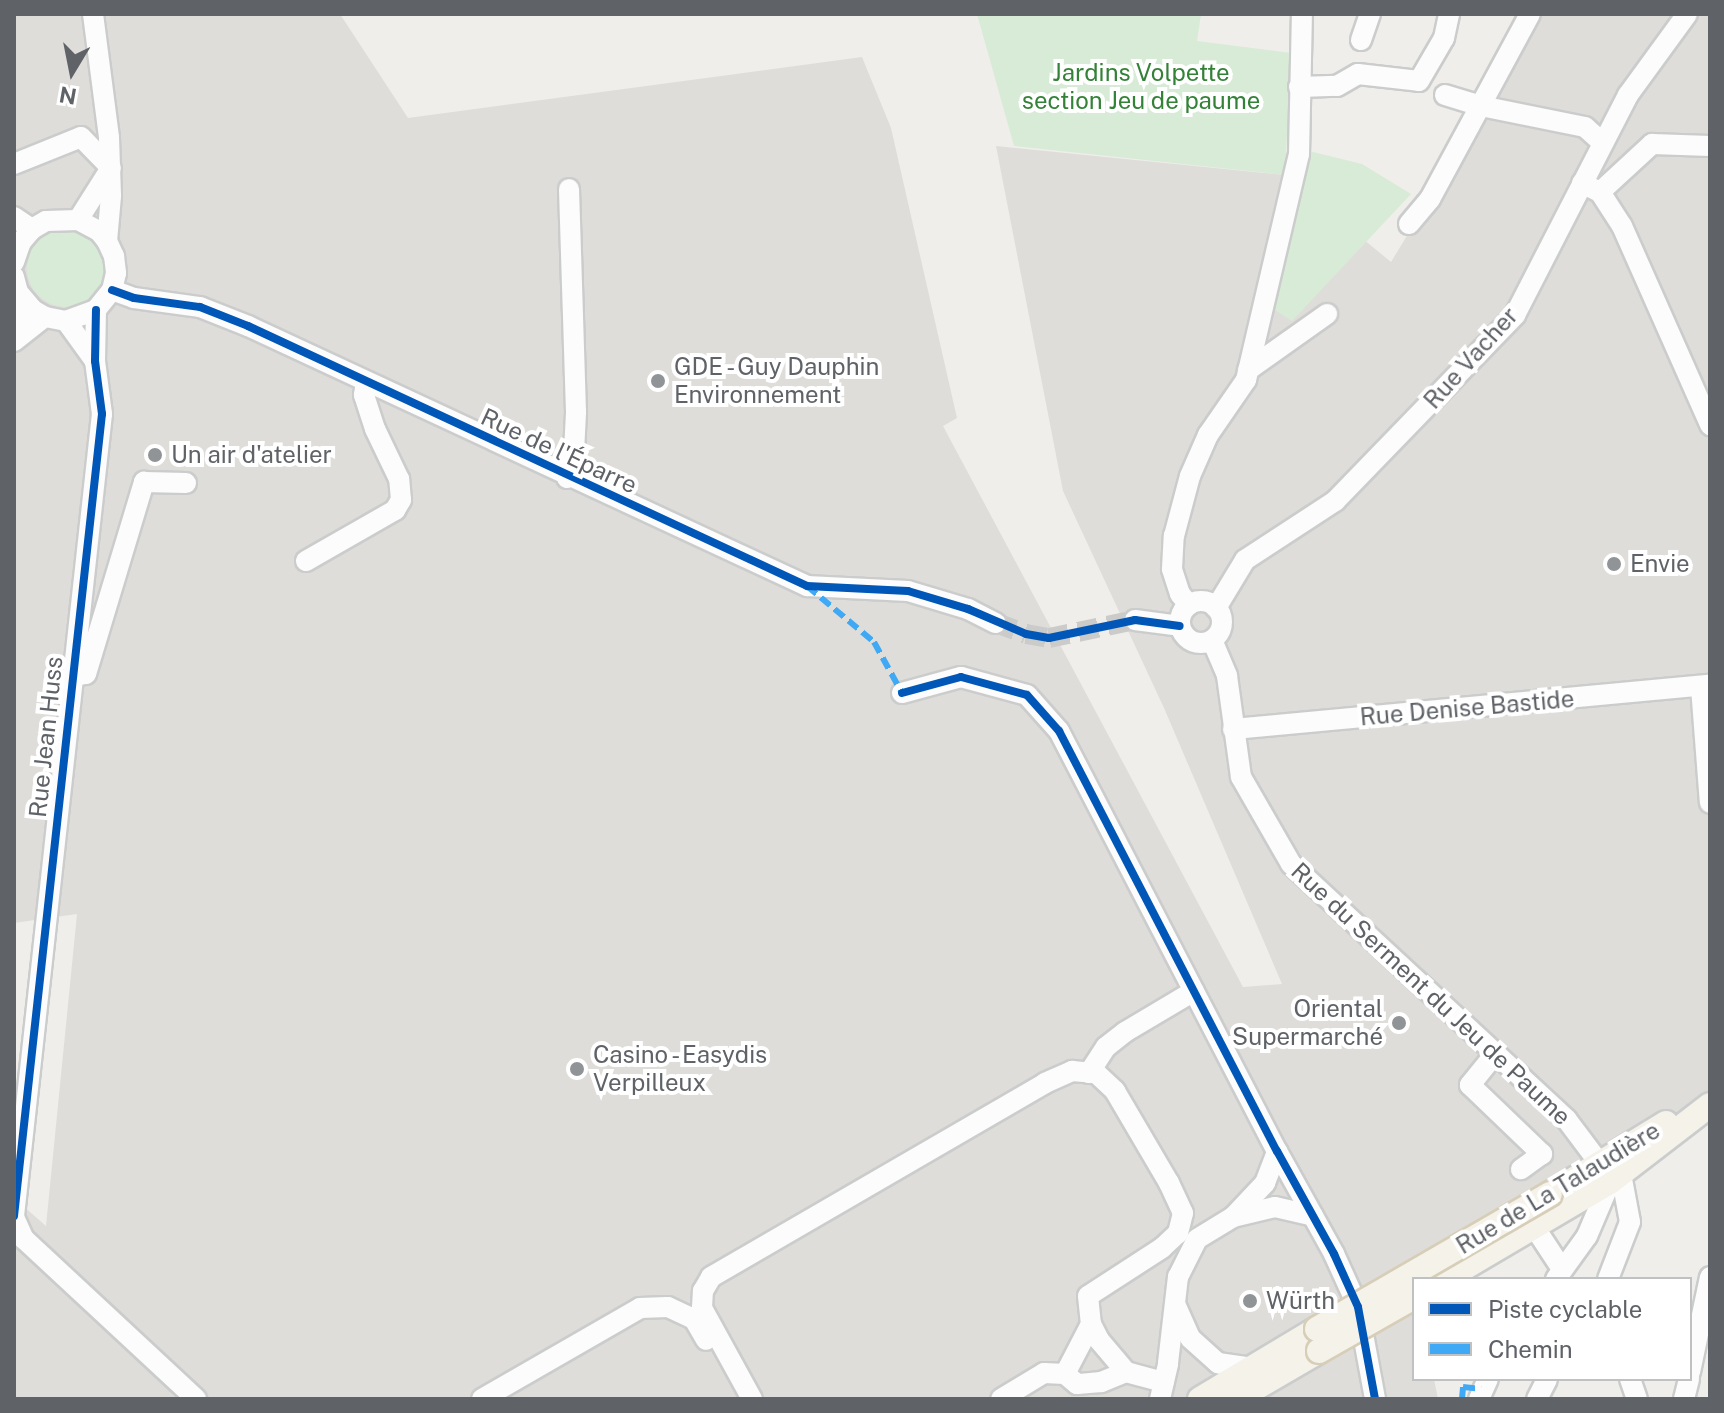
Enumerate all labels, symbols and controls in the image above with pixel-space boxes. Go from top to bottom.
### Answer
north arrow [32,32,112,112]
park label: Jardins Volpette section Jeu de paume [1022,59,1260,115]
text: N [57,81,79,110]
street label: Rue Vacher [1418,301,1524,415]
place label: GDE - Guy Dauphin Environnement [674,353,886,409]
marker: GDE - Guy Dauphin Environnement [649,372,667,390]
street label: Rue de l'Éparre [476,402,642,500]
place label: Un air d'atelier [171,441,332,469]
marker: Un air d'atelier [146,446,164,464]
place label: Envie [1630,550,1690,578]
marker: Envie [1605,555,1623,573]
street label: Rue Jean Huss [23,655,69,819]
street label: Rue Denise Bastide [1359,684,1575,732]
street label: Rue du Serment du Jeu de Paume [1285,856,1577,1132]
place label: Oriental Supermarché [1232,995,1383,1051]
marker: Oriental Supermarché [1390,1014,1408,1032]
place label: Casino - Easydis Verpilleux [593,1041,774,1097]
marker: Casino - Easydis Verpilleux [568,1060,586,1078]
street label: Rue de La Talaudière [1451,1116,1665,1260]
legend [1412,1277,1692,1381]
place label: Würth [1266,1287,1335,1315]
marker: Würth [1241,1292,1259,1310]
text: Piste cyclable [1488,1295,1642,1323]
text: Chemin [1488,1335,1573,1363]

